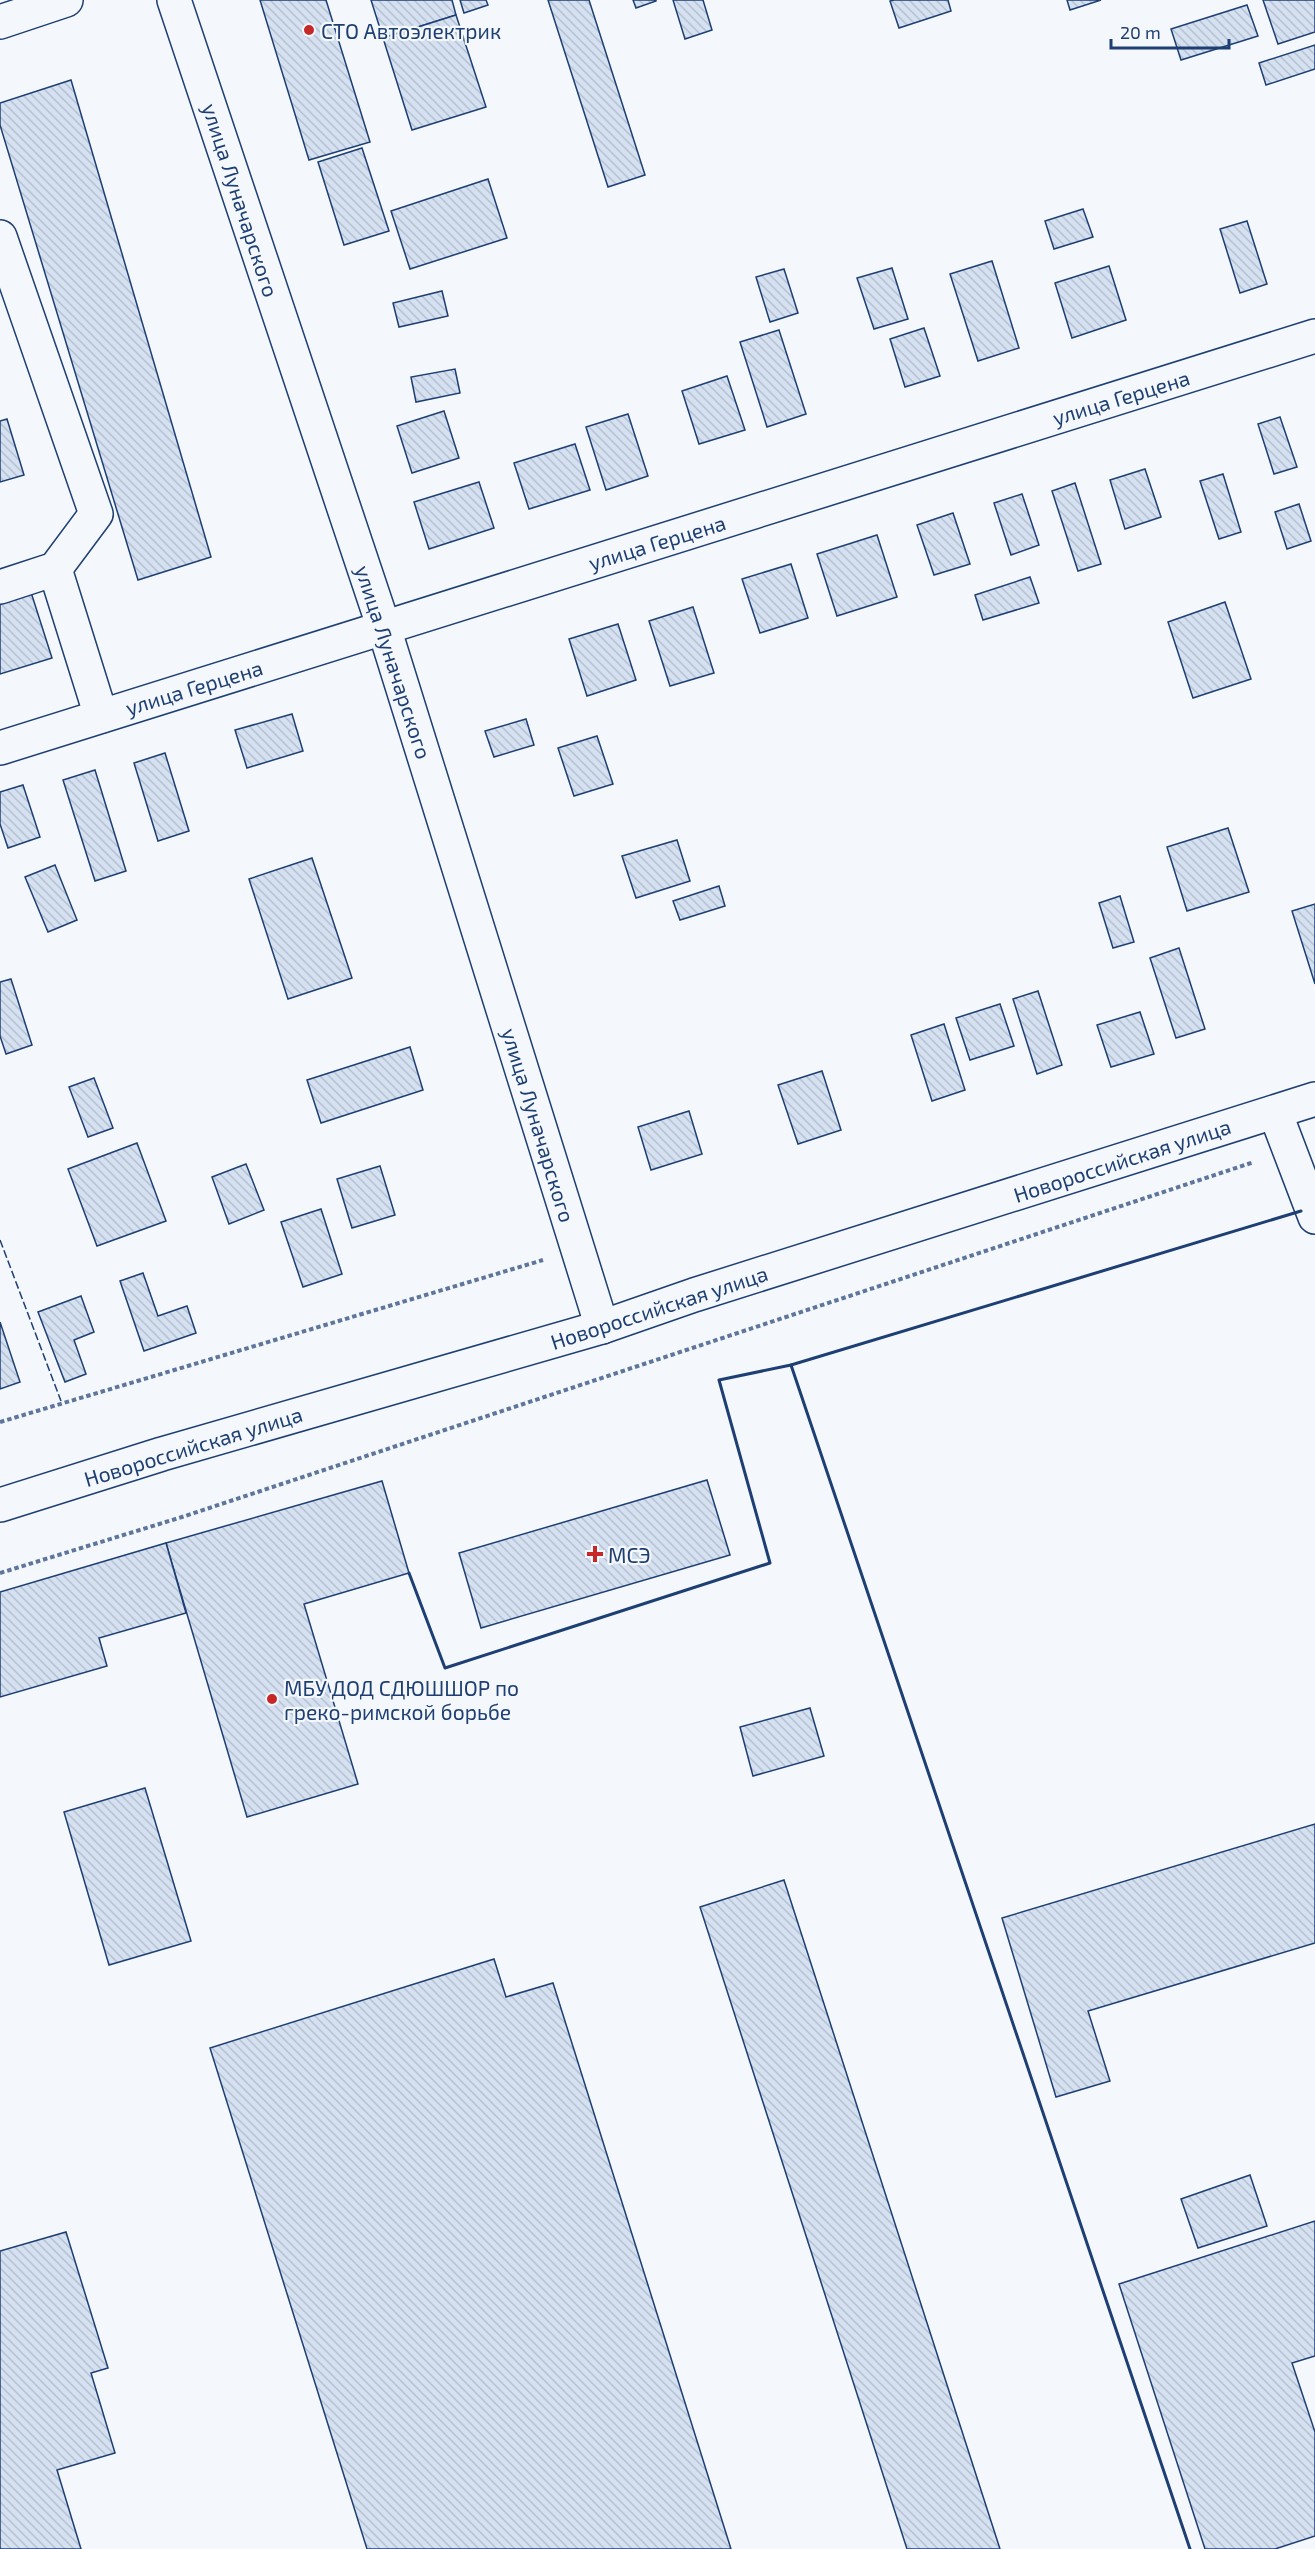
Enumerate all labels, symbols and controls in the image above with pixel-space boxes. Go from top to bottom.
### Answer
scale bar [1111,12,1230,50]
place label: СТО Автоэлектрик [321,18,501,43]
text: 20 m [1120,21,1161,43]
marker: СТО Автоэлектрик [302,23,316,37]
street label: улица Луначарского [197,100,284,300]
street label: улица Герцена [1049,364,1193,431]
street label: улица Герцена [585,509,729,576]
street label: улица Луначарского [350,562,437,762]
street label: улица Герцена [122,654,266,721]
street label: улица Луначарского [497,1025,580,1226]
street label: Новороссийская улица [1010,1113,1234,1208]
street label: Новороссийская улица [547,1260,771,1355]
street label: Новороссийская улица [81,1401,305,1492]
place label: МСЭ [608,1542,651,1567]
marker: МСЭ [586,1545,604,1563]
place label: МБУ ДОД СДЮШШОР по греко-римской борьбе [284,1675,519,1724]
marker: МБУ ДОД СДЮШШОР по греко-римской борьбе [265,1692,279,1706]

